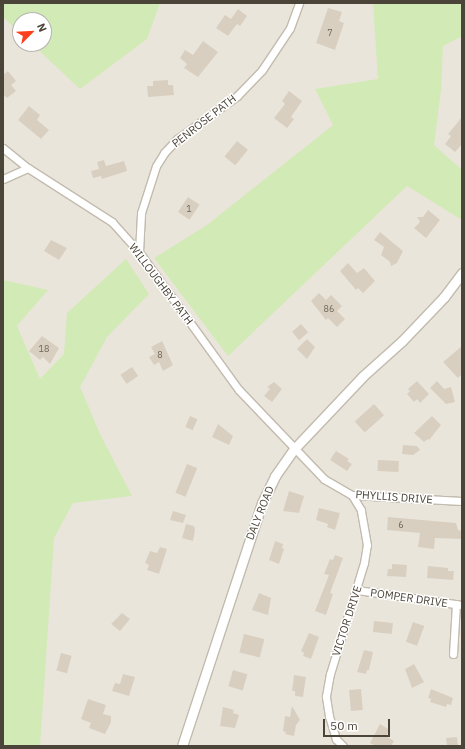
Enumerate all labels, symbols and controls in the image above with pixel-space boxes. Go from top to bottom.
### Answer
north arrow [12,12,52,52]
text: N [34,21,50,34]
house number: 7 [327,28,333,38]
street label: PENROSE PATH [169,92,239,150]
house number: 1 [186,204,192,214]
street label: WILLOUGHBY PATH [126,241,196,327]
house number: 86 [324,304,334,314]
house number: 18 [39,344,49,354]
house number: 8 [157,350,163,360]
street label: DALY ROAD [243,484,277,542]
street label: PHYLLIS DRIVE [355,488,433,506]
house number: 6 [398,520,404,530]
street label: VICTOR DRIVE [329,584,365,658]
street label: POMPER DRIVE [369,586,449,610]
scale bar [325,711,392,737]
text: 50 m [330,718,358,733]

